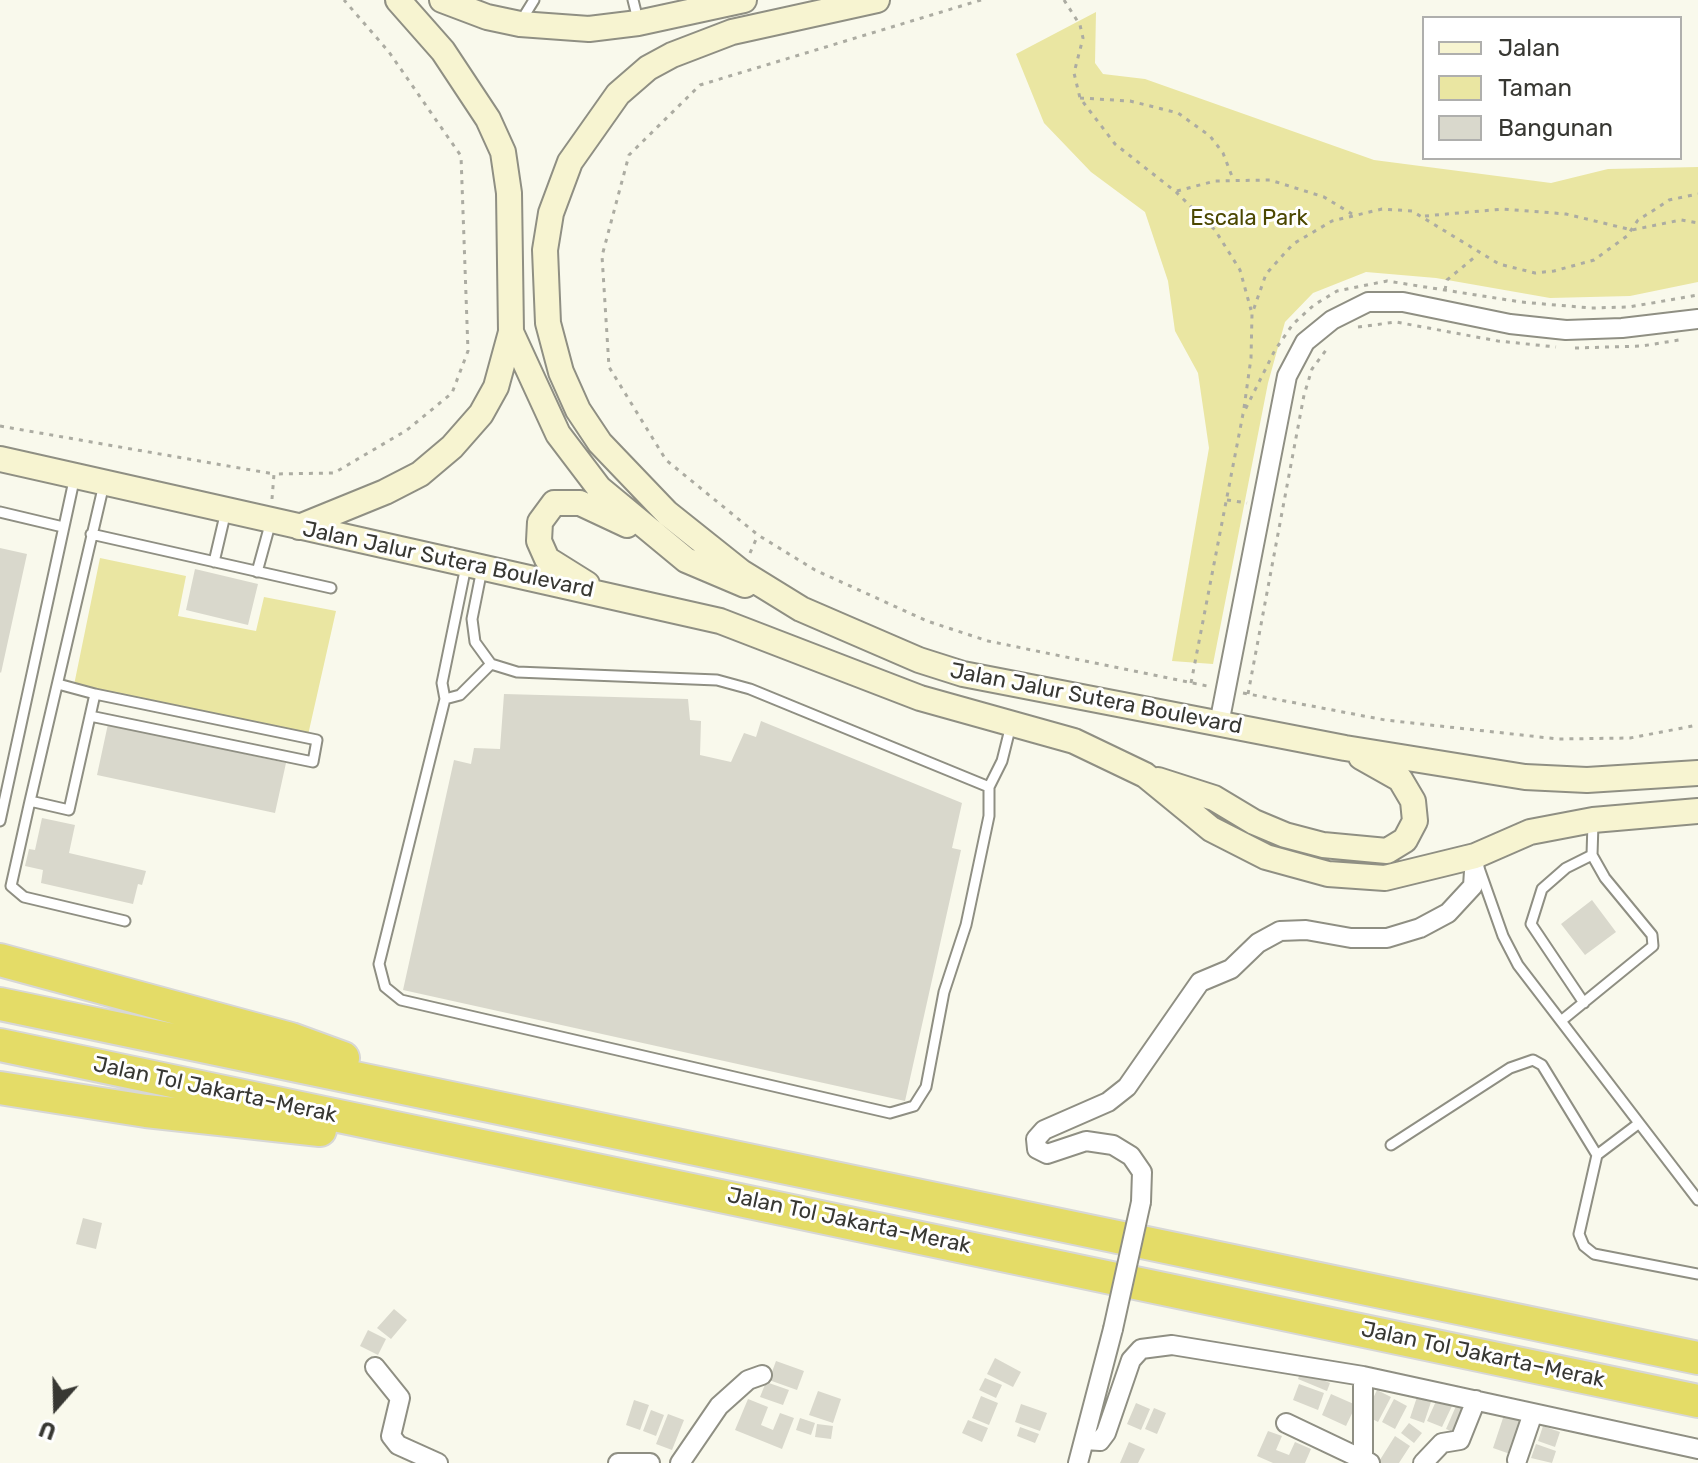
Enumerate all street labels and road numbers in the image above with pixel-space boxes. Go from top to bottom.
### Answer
street label: Jalan Jalur Sutera Boulevard [300,516,596,604]
street label: Jalan Jalur Sutera Boulevard [948,658,1244,740]
street label: Jalan Tol Jakarta–Merak [91,1051,339,1129]
street label: Jalan Tol Jakarta–Merak [725,1182,973,1260]
street label: Jalan Tol Jakarta–Merak [1359,1316,1607,1394]

